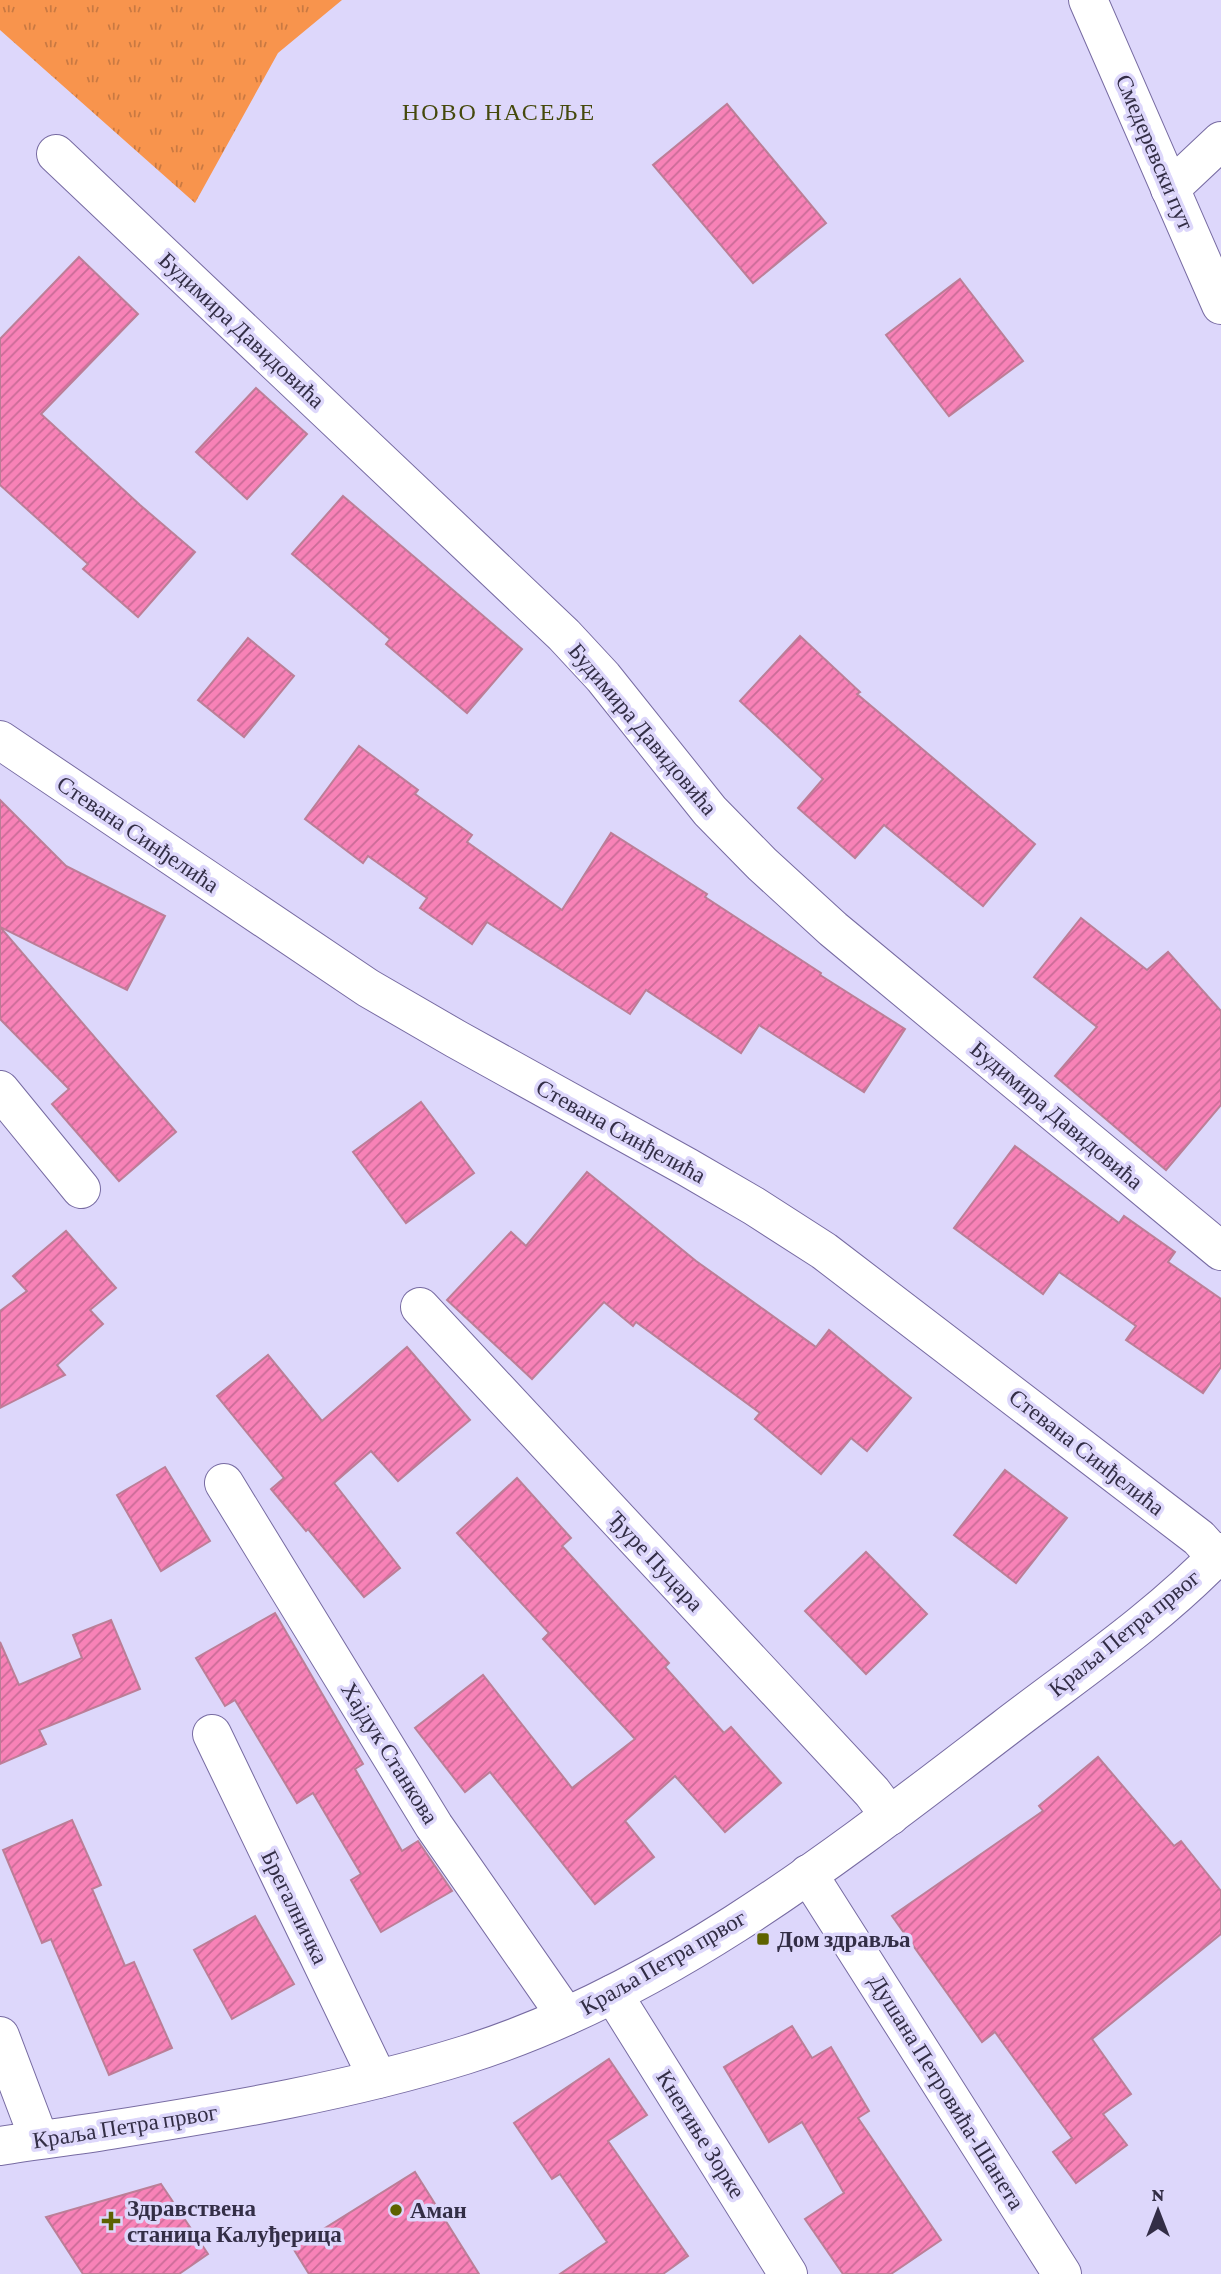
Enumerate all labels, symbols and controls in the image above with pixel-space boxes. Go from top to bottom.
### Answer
street label: Смедеревски пут [1111,71,1199,233]
district label: НОВО НАСЕЉЕ [402,98,596,125]
street label: Будимира Давидовића [154,247,330,413]
street label: Будимира Давидовића [563,638,723,820]
street label: Стевана Синђелића [52,770,224,898]
street label: Будимира Давидовића [966,1035,1148,1195]
street label: Стевана Синђелића [532,1074,710,1188]
street label: Стевана Синђелића [1004,1383,1170,1521]
street label: Ђуре Пуцара [603,1506,709,1616]
street label: Краља Петра првог [1043,1564,1205,1702]
street label: Хајдук Станкова [336,1677,444,1829]
street label: Брегалничка [256,1846,334,1968]
street label: Краља Петра првог [576,1904,750,2020]
place label: Дом здравља [777,1926,911,1952]
marker: Дом здравља [755,1931,771,1947]
street label: Душана Петровића-Шанета [864,1970,1030,2214]
street label: Кнегиње Зорке [651,2065,751,2203]
street label: Краља Петра првог [31,2099,219,2153]
north arrow [1123,2176,1193,2246]
text: N [1152,2184,1165,2205]
place label: Здравствена станица Калуђерица [127,2195,342,2247]
place label: Аман [410,2197,467,2223]
marker: Аман [388,2202,404,2218]
marker: Здравствена станица Калуђерица [101,2211,121,2231]

